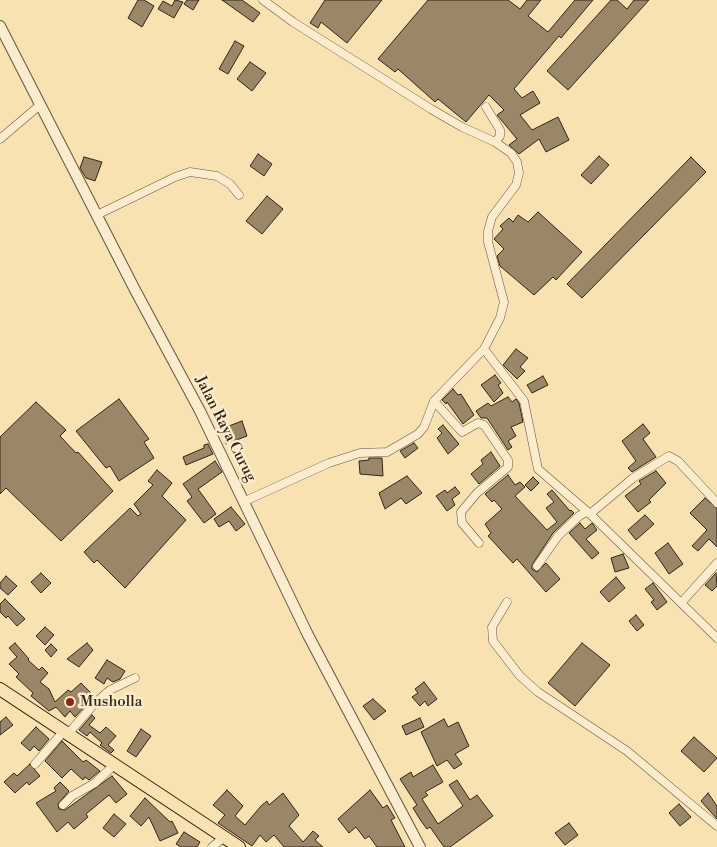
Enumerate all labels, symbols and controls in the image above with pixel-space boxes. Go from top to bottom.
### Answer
street label: Jalan Raya Curug [191,373,259,485]
place label: Musholla [80,693,142,711]
marker: Musholla [64,696,76,708]

